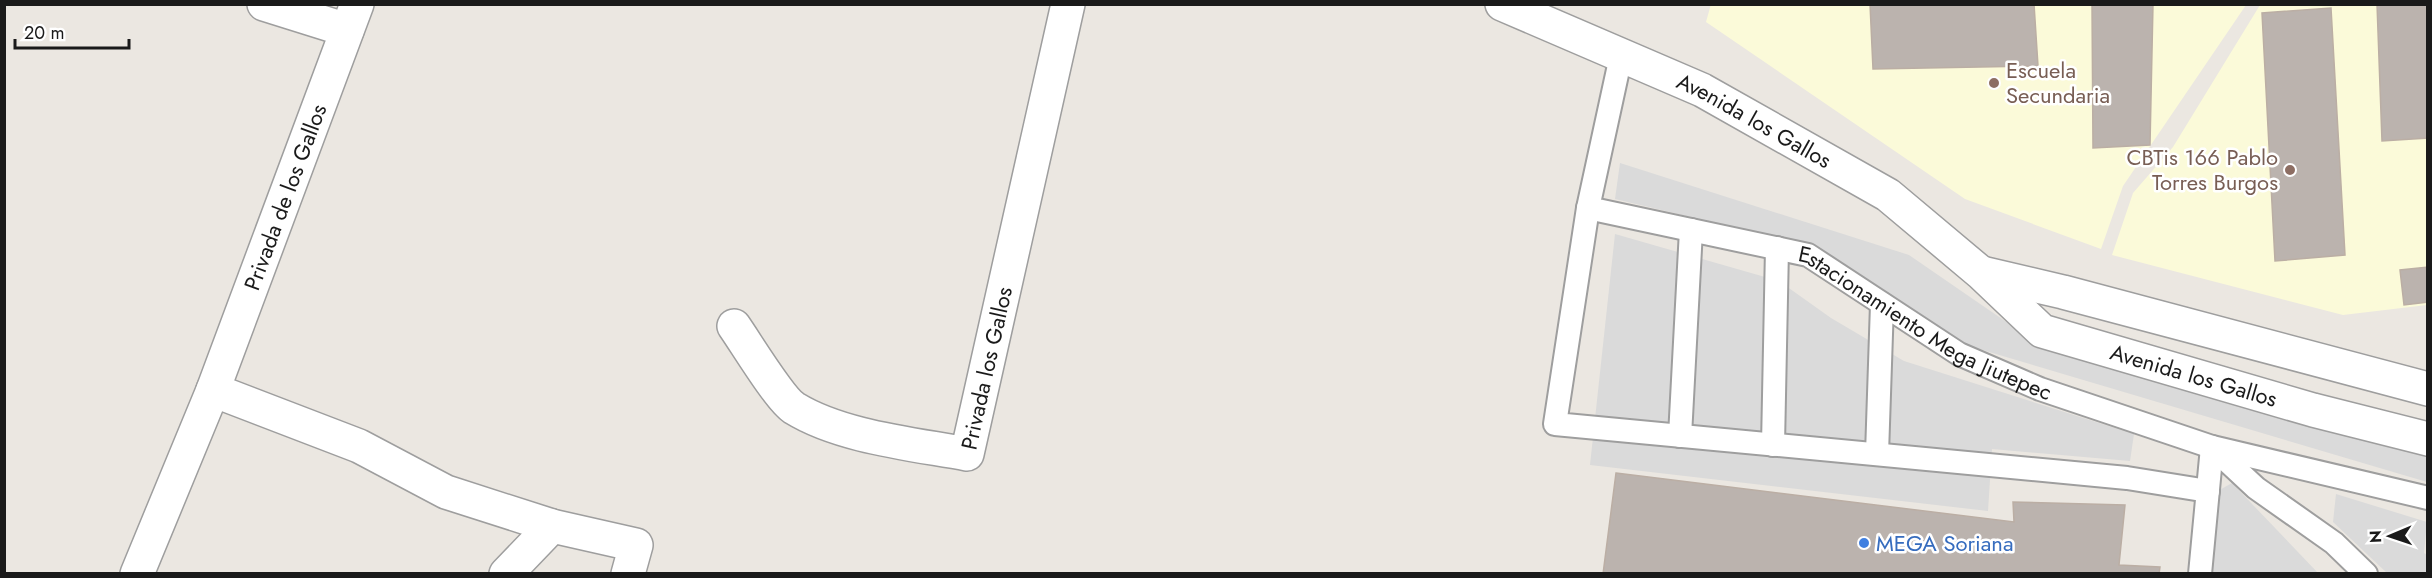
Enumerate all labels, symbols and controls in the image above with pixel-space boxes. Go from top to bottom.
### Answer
scale bar [15,12,129,50]
text: 20 m [24,20,64,46]
place label: Escuela Secundaria [2006,54,2110,111]
street label: Avenida los Gallos [1672,65,1838,176]
marker: Escuela Secundaria [1987,76,2001,90]
street label: Privada de los Gallos [236,99,334,295]
place label: CBTis 166 Pablo Torres Burgos [2126,141,2278,198]
marker: CBTis 166 Pablo Torres Burgos [2283,163,2297,177]
street label: Estacionamiento Mega Jiutepec [1796,237,2056,408]
street label: Privada los Gallos [952,283,1020,453]
street label: Avenida los Gallos [2107,336,2281,415]
north arrow [2360,506,2420,566]
place label: MEGA Soriana [1876,527,2013,559]
text: N [2364,530,2387,543]
marker: MEGA Soriana [1857,536,1871,550]

